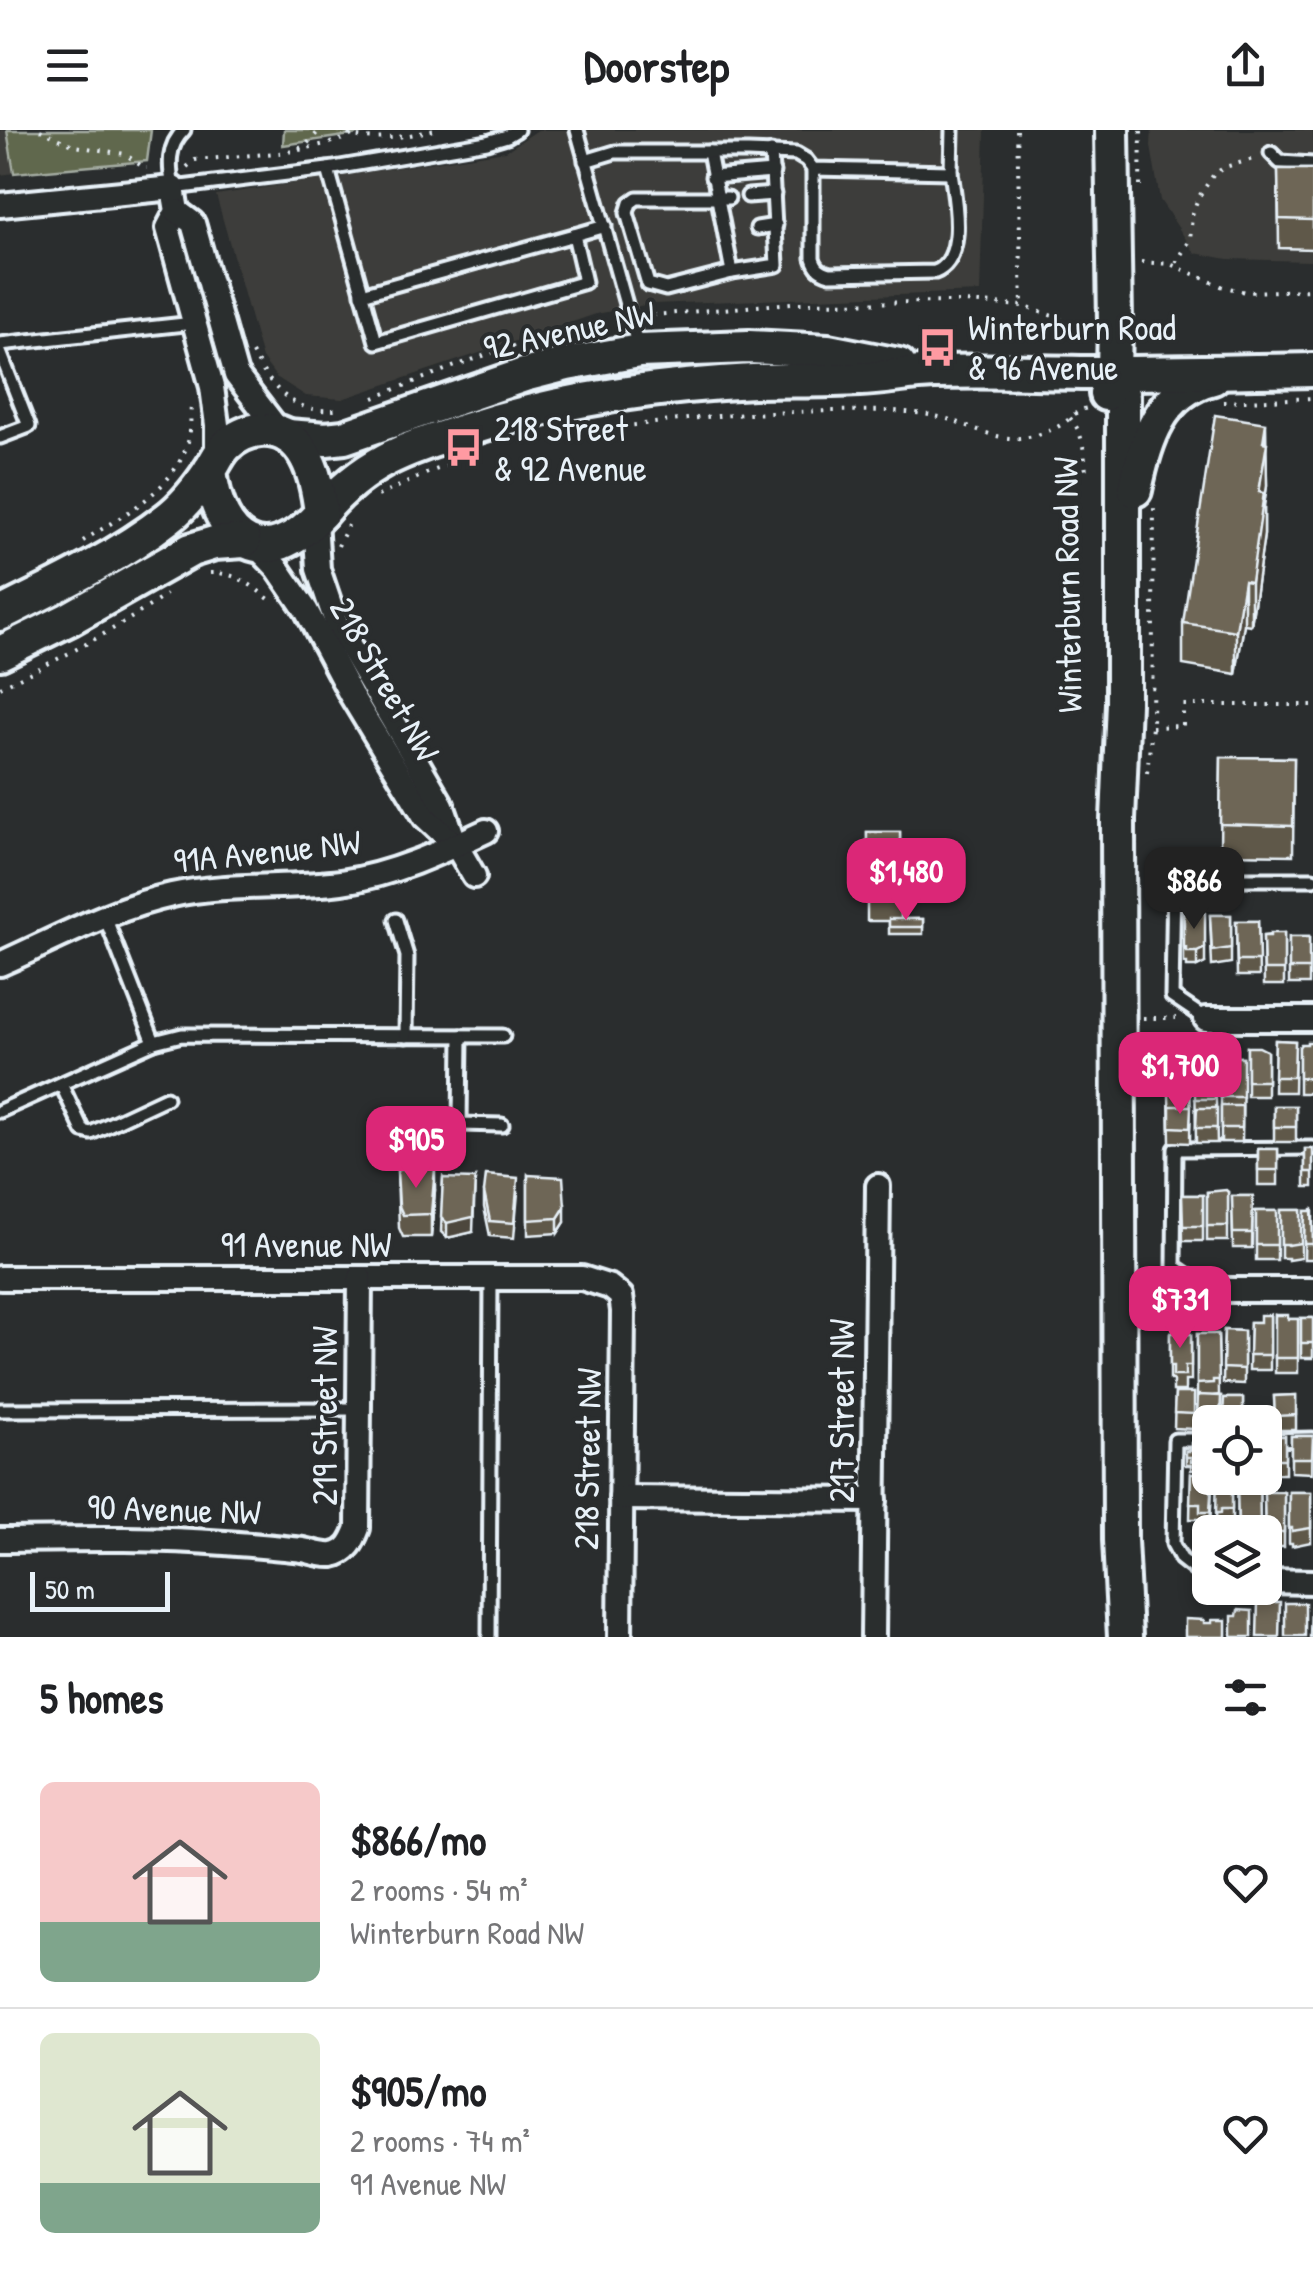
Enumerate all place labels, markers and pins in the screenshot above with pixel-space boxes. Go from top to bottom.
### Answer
place label: Winterburn Road & 96 Avenue [968,304,1176,391]
bus stop icon: Winterburn Road & 96 Avenue [917,326,959,368]
place label: 218 Street & 92 Avenue [494,405,647,492]
bus stop icon: 218 Street & 92 Avenue [443,427,485,469]
pin: $1,480 [825,838,987,923]
pin: $866 [1135,847,1253,932]
pin: $1,700 [1099,1032,1261,1117]
pin: $905 [357,1106,475,1191]
pin: $731 [1121,1266,1239,1351]

